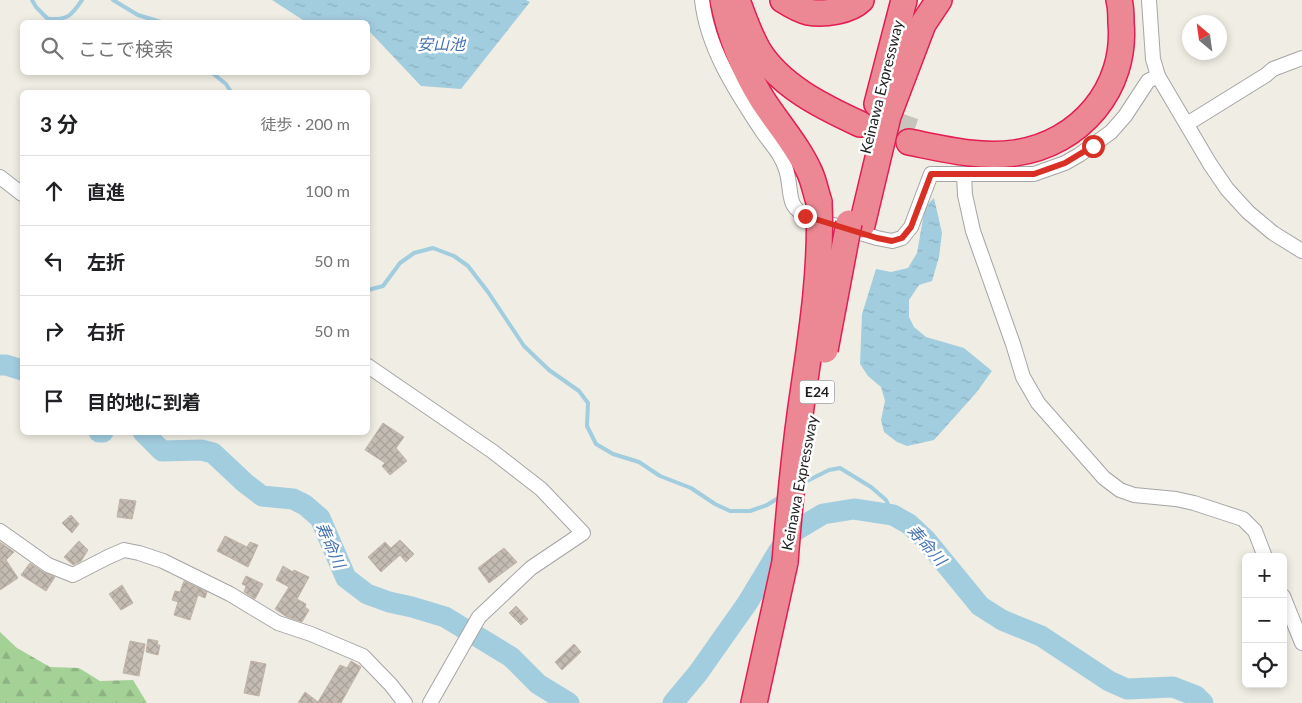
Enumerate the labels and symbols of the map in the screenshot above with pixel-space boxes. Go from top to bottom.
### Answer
north arrow [1182,15,1227,60]
street label: Keinawa Expressway [856,18,906,155]
water label: 安山池 [417,34,467,53]
route start [1082,135,1105,158]
route end [794,205,817,228]
road number: E24 [800,381,834,404]
street label: Keinawa Expressway [777,414,821,552]
water label: 寿命川 [313,519,351,572]
water label: 寿命川 [904,520,952,570]

